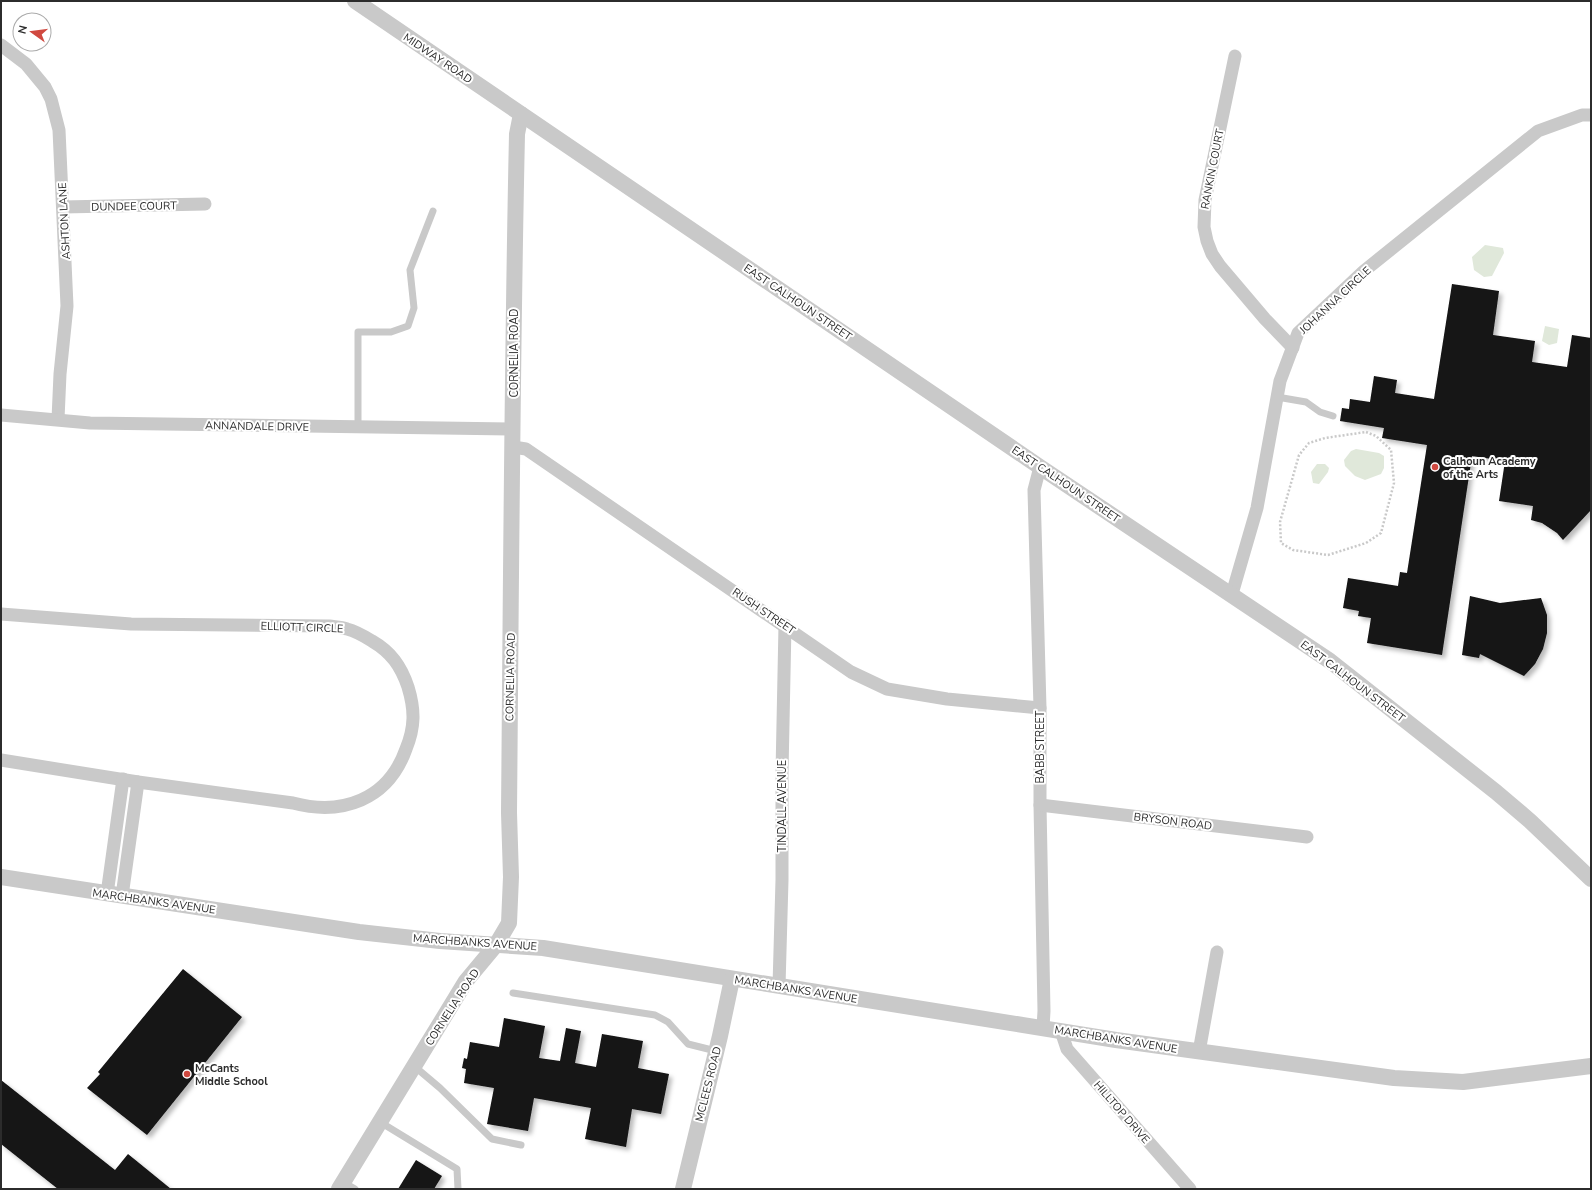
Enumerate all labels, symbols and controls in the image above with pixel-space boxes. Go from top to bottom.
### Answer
north arrow [12,12,52,52]
text: N [15,24,31,36]
street label: MIDWAY ROAD [400,30,475,87]
street label: RANKIN COURT [1197,127,1228,210]
street label: ASHTON LANE [55,182,74,260]
street label: DUNDEE COURT [91,198,177,215]
street label: EAST CALHOUN STREET [741,261,855,344]
street label: JOHANNA CIRCLE [1296,263,1374,338]
street label: CORNELIA ROAD [507,309,522,397]
street label: ANNANDALE DRIVE [205,418,309,435]
street label: EAST CALHOUN STREET [1009,443,1123,526]
place label: Calhoun Academy of the Arts [1443,454,1536,482]
marker: Calhoun Academy of the Arts [1430,462,1440,472]
street label: RUSH STREET [729,585,799,638]
street label: ELLIOTT CIRCLE [260,619,344,636]
street label: CORNELIA ROAD [502,632,519,722]
street label: EAST CALHOUN STREET [1297,637,1408,726]
street label: BABB STREET [1033,710,1048,783]
street label: TINDALL AVENUE [775,760,790,852]
street label: BRYSON ROAD [1133,809,1213,834]
street label: MARCHBANKS AVENUE [91,885,216,918]
street label: MARCHBANKS AVENUE [413,931,537,954]
street label: CORNELIA ROAD [422,966,483,1049]
street label: MARCHBANKS AVENUE [733,972,858,1007]
street label: MARCHBANKS AVENUE [1053,1022,1178,1057]
street label: MCLEES ROAD [692,1045,725,1123]
place label: McCants Middle School [195,1061,268,1089]
marker: McCants Middle School [182,1069,192,1079]
street label: HILLTOP DRIVE [1090,1078,1153,1147]

